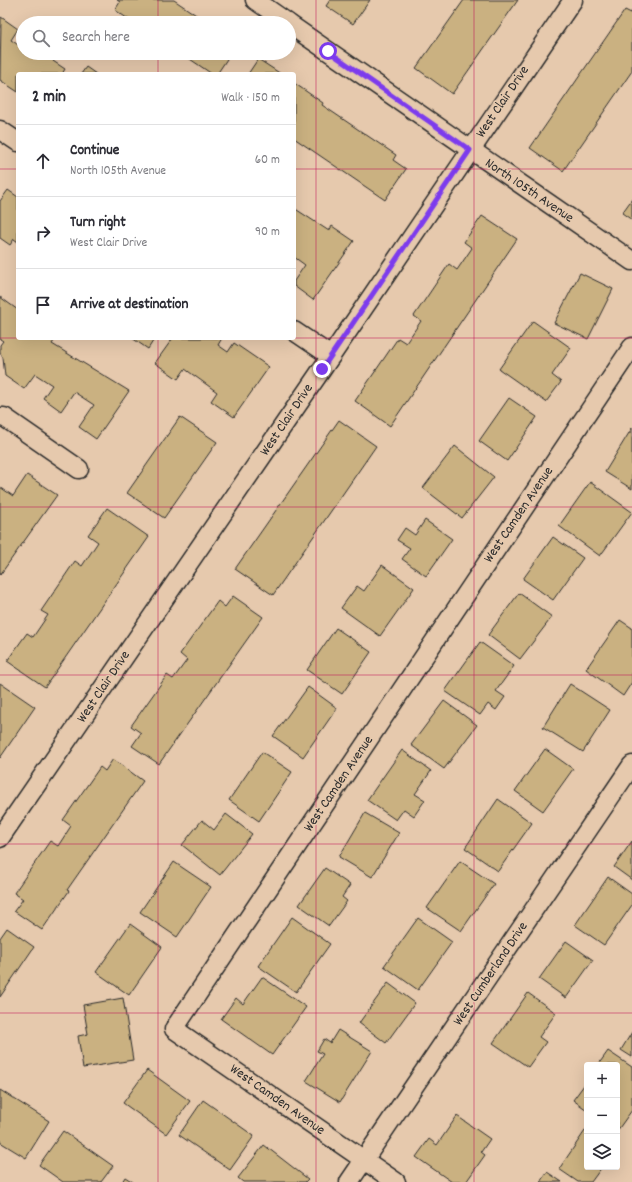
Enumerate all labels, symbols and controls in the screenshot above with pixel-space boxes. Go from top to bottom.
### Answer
search box [16,16,296,60]
icon: search [30,27,52,49]
text: Search here [62,27,130,49]
route start [319,42,337,60]
street label: West Clair Drive [471,62,535,142]
text: 2 min [32,86,66,110]
text: Walk · 150 m [221,89,280,108]
text: Continue [70,140,119,162]
icon: ahead [32,150,54,172]
text: 60 m [255,151,280,170]
street label: North 105th Avenue [481,154,577,228]
text: North 105th Avenue [70,162,166,181]
text: Turn right [70,212,126,234]
icon: right [32,222,54,244]
text: 90 m [255,223,280,242]
text: West Clair Drive [70,234,147,253]
icon: arrive [32,294,54,316]
text: Arrive at destination [70,294,188,316]
route end [313,360,331,378]
street label: West Clair Drive [255,380,319,460]
street label: West Camden Avenue [479,463,559,567]
street label: West Clair Drive [72,647,136,727]
street label: West Camden Avenue [299,732,379,836]
street label: West Cumberland Drive [449,918,533,1030]
street label: West Camden Avenue [225,1060,329,1140]
map controls [584,1062,620,1170]
button: + [584,1062,620,1098]
button: − [584,1098,620,1134]
button: layers [584,1134,620,1170]

